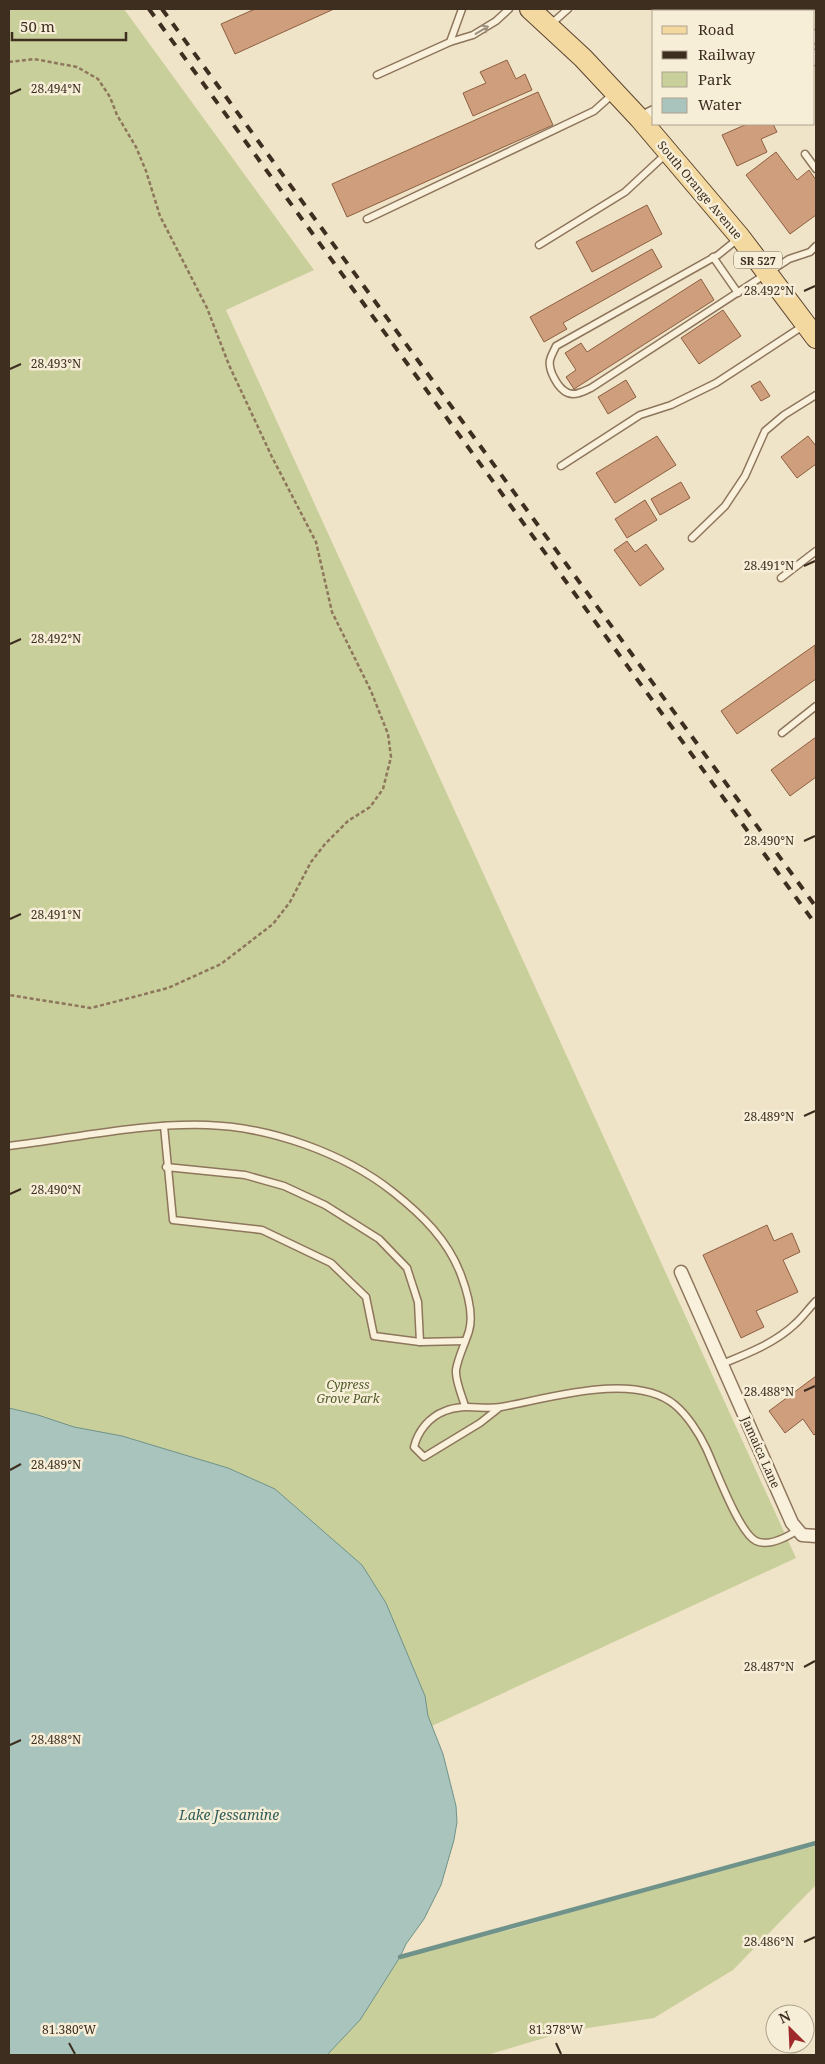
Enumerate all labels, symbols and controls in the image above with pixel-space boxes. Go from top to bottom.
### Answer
scale bar [12,10,126,42]
legend [652,10,815,125]
text: 50 m [20,16,55,36]
text: Road [698,19,734,39]
one-way arrow [474,24,488,34]
text: Railway [698,44,756,64]
text: Park [698,69,732,89]
text: 28.494°N [31,80,81,97]
text: Water [698,94,741,114]
street label: South Orange Avenue [654,137,746,243]
road number: SR 527 [734,252,782,268]
text: 28.492°N [744,282,794,299]
text: 28.493°N [31,355,81,372]
text: 28.491°N [744,557,794,574]
text: 28.492°N [31,630,81,647]
text: 28.490°N [744,832,794,849]
text: 28.491°N [31,906,81,923]
text: 28.489°N [744,1108,794,1125]
text: 28.490°N [31,1181,81,1198]
park label: Cypress Grove Park [316,1376,381,1407]
text: 28.488°N [744,1383,794,1400]
street label: Jamaica Lane [737,1412,784,1491]
text: 28.489°N [31,1456,81,1473]
text: 28.487°N [744,1658,794,1675]
text: 28.488°N [31,1731,81,1748]
water label: Lake Jessamine [178,1805,279,1824]
text: 28.486°N [744,1933,794,1950]
north arrow [765,2004,815,2054]
text: N [776,2006,793,2028]
text: 81.380°W [42,2021,96,2038]
text: 81.378°W [529,2021,583,2038]

